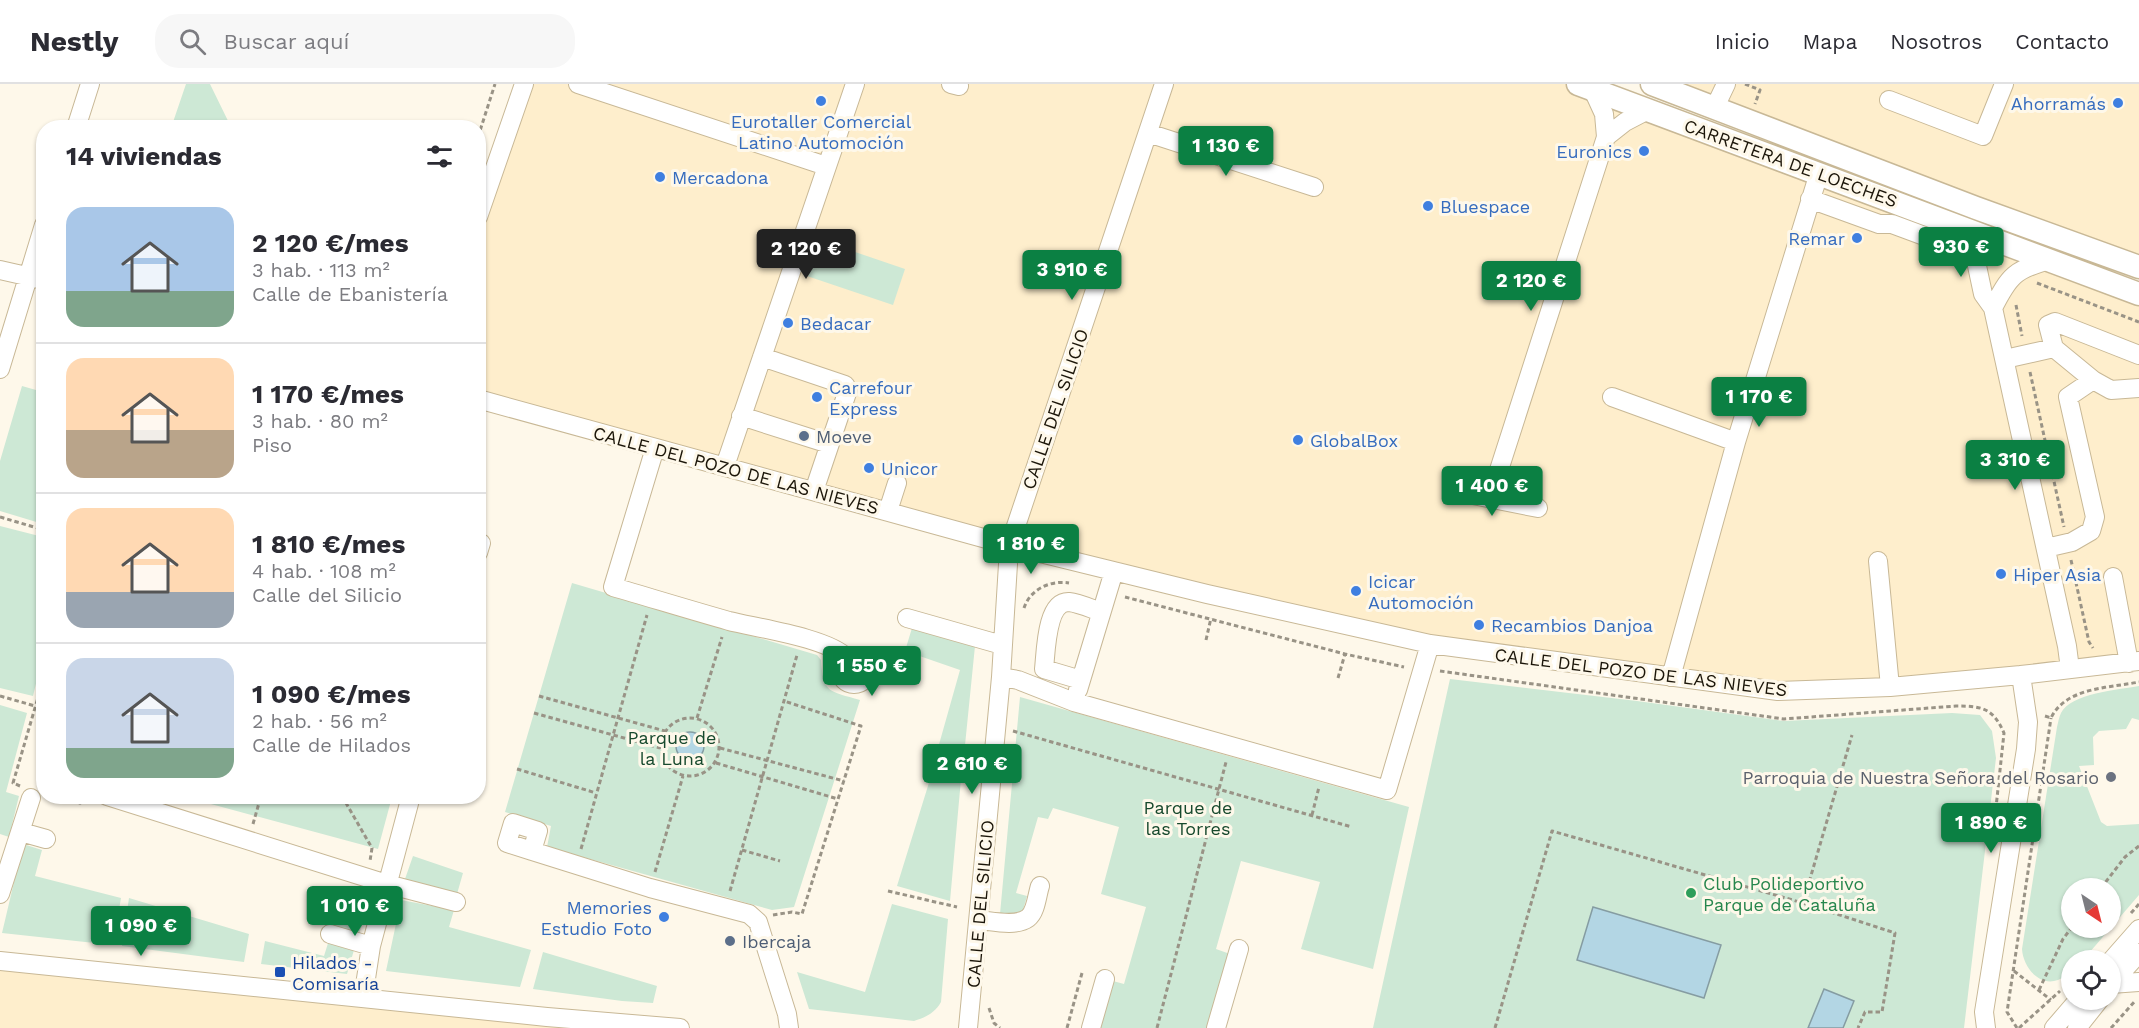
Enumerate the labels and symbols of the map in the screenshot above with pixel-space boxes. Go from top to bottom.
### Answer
place label: Ahorramás [2011,93,2106,114]
marker: Eurotaller Comercial Latino Automoción [814,94,828,108]
marker: Ahorramás [2111,96,2125,110]
place label: Eurotaller Comercial Latino Automoción [731,111,912,153]
street label: CARRETERA DE LOECHES [1681,115,1901,211]
pin: 1 130 € [1171,126,1281,177]
place label: Euronics [1556,141,1632,162]
marker: Euronics [1637,144,1651,158]
place label: Mercadona [672,167,768,188]
marker: Mercadona [653,170,667,184]
place label: Bluespace [1440,196,1530,217]
marker: Bluespace [1421,199,1435,213]
pin: 930 € [1919,227,2003,278]
place label: Remar [1788,228,1845,249]
pin: 2 120 € [751,229,861,280]
marker: Remar [1850,231,1864,245]
pin: 3 910 € [1017,250,1127,301]
pin: 2 120 € [1476,261,1586,312]
place label: Bedacar [800,313,871,334]
marker: Bedacar [781,316,795,330]
street label: CALLE DEL SILICIO [1018,326,1092,492]
place label: Carrefour Express [829,377,912,419]
pin: 1 170 € [1704,377,1814,428]
marker: Carrefour Express [810,390,824,404]
street label: CALLE DEL POZO DE LAS NIEVES [591,422,881,518]
place label: Moeve [816,426,872,447]
marker: Moeve [797,429,811,443]
place label: GlobalBox [1310,430,1398,451]
marker: GlobalBox [1291,433,1305,447]
pin: 3 310 € [1960,440,2070,491]
place label: Unicor [881,458,938,479]
marker: Unicor [862,461,876,475]
pin: 1 400 € [1437,466,1547,517]
pin: 1 810 € [976,524,1086,575]
place label: Hiper Asia [2013,564,2101,585]
marker: Hiper Asia [1994,567,2008,581]
place label: Icicar Automoción [1368,571,1474,613]
marker: Icicar Automoción [1349,584,1363,598]
place label: Recambios Danjoa [1491,615,1653,636]
marker: Recambios Danjoa [1472,618,1486,632]
street label: CALLE DEL POZO DE LAS NIEVES [1493,644,1789,700]
pin: 1 550 € [817,646,927,697]
park label: Parque de la Luna [628,727,716,769]
pin: 2 610 € [917,744,1027,795]
place label: Parroquia de Nuestra Señora del Rosario [1743,767,2099,788]
marker: Parroquia de Nuestra Señora del Rosario [2104,770,2118,784]
park label: Parque de las Torres [1144,797,1232,839]
pin: 1 890 € [1936,803,2046,854]
street label: CALLE DEL SILICIO [962,819,998,989]
place label: Club Polideportivo Parque de Cataluña [1703,873,1876,915]
north arrow [2061,878,2121,938]
pin: 1 010 € [300,886,410,937]
marker: Club Polideportivo Parque de Cataluña [1684,886,1698,900]
place label: Memories Estudio Foto [540,897,652,939]
pin: 1 090 € [86,906,196,957]
marker: Memories Estudio Foto [657,910,671,924]
place label: Ibercaja [742,931,811,952]
marker: Ibercaja [723,934,737,948]
place label: Hilados - Comisaría [292,952,379,994]
marker: Hilados - Comisaría [273,965,287,979]

